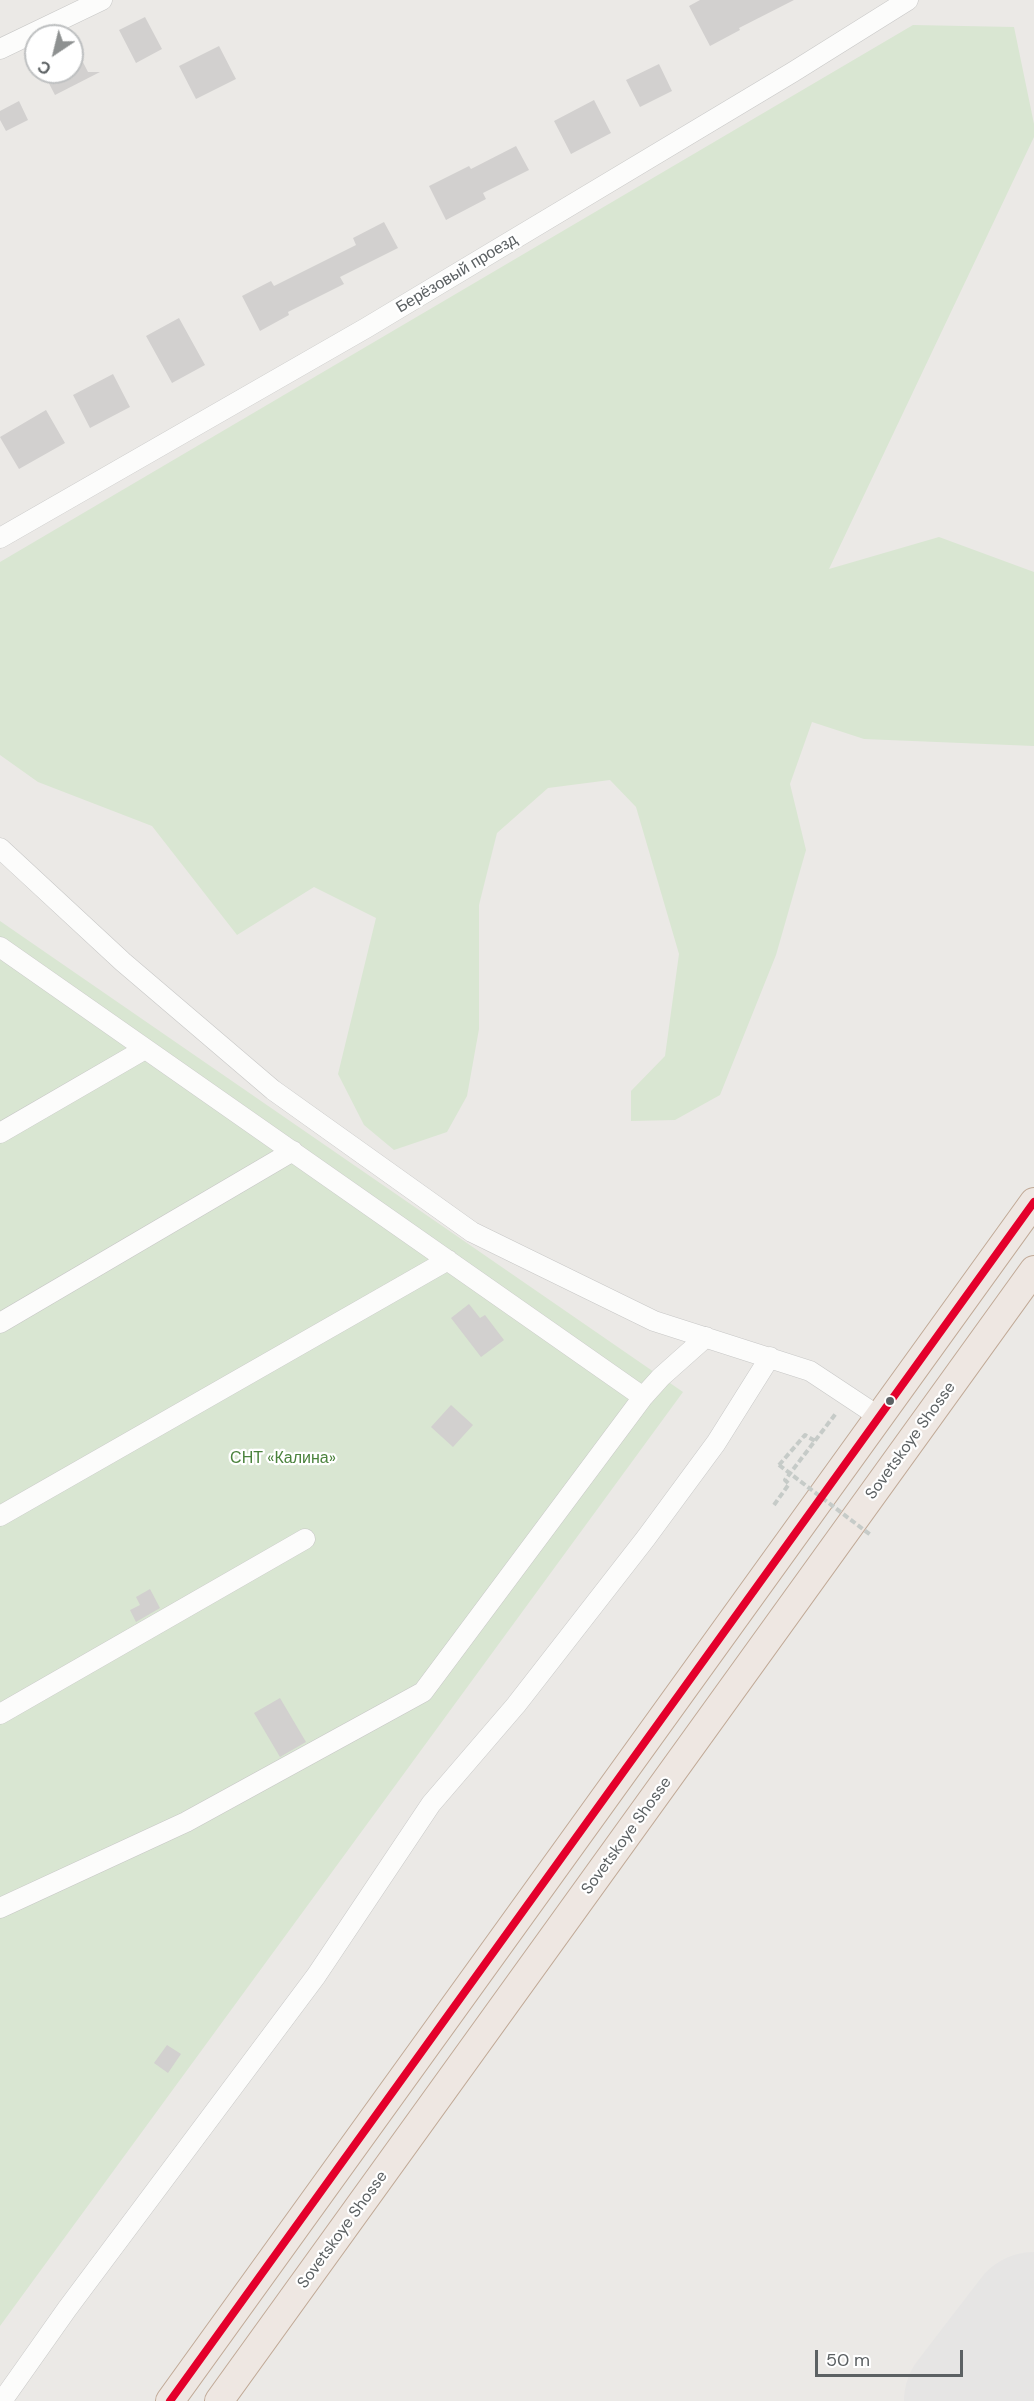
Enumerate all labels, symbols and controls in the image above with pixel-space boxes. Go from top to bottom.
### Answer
north arrow [24,24,84,84]
text: С [34,56,55,79]
street label: Берёзовый проезд [393,230,521,318]
street label: Sovetskoye Shosse [862,1379,960,1503]
unlabelled marker [884,1395,896,1407]
park label: СНТ «Калина» [230,1449,336,1469]
street label: Sovetskoye Shosse [578,1774,676,1898]
street label: Sovetskoye Shosse [294,2168,392,2292]
scale bar [818,2338,966,2376]
text: 50 m [826,2348,870,2372]

